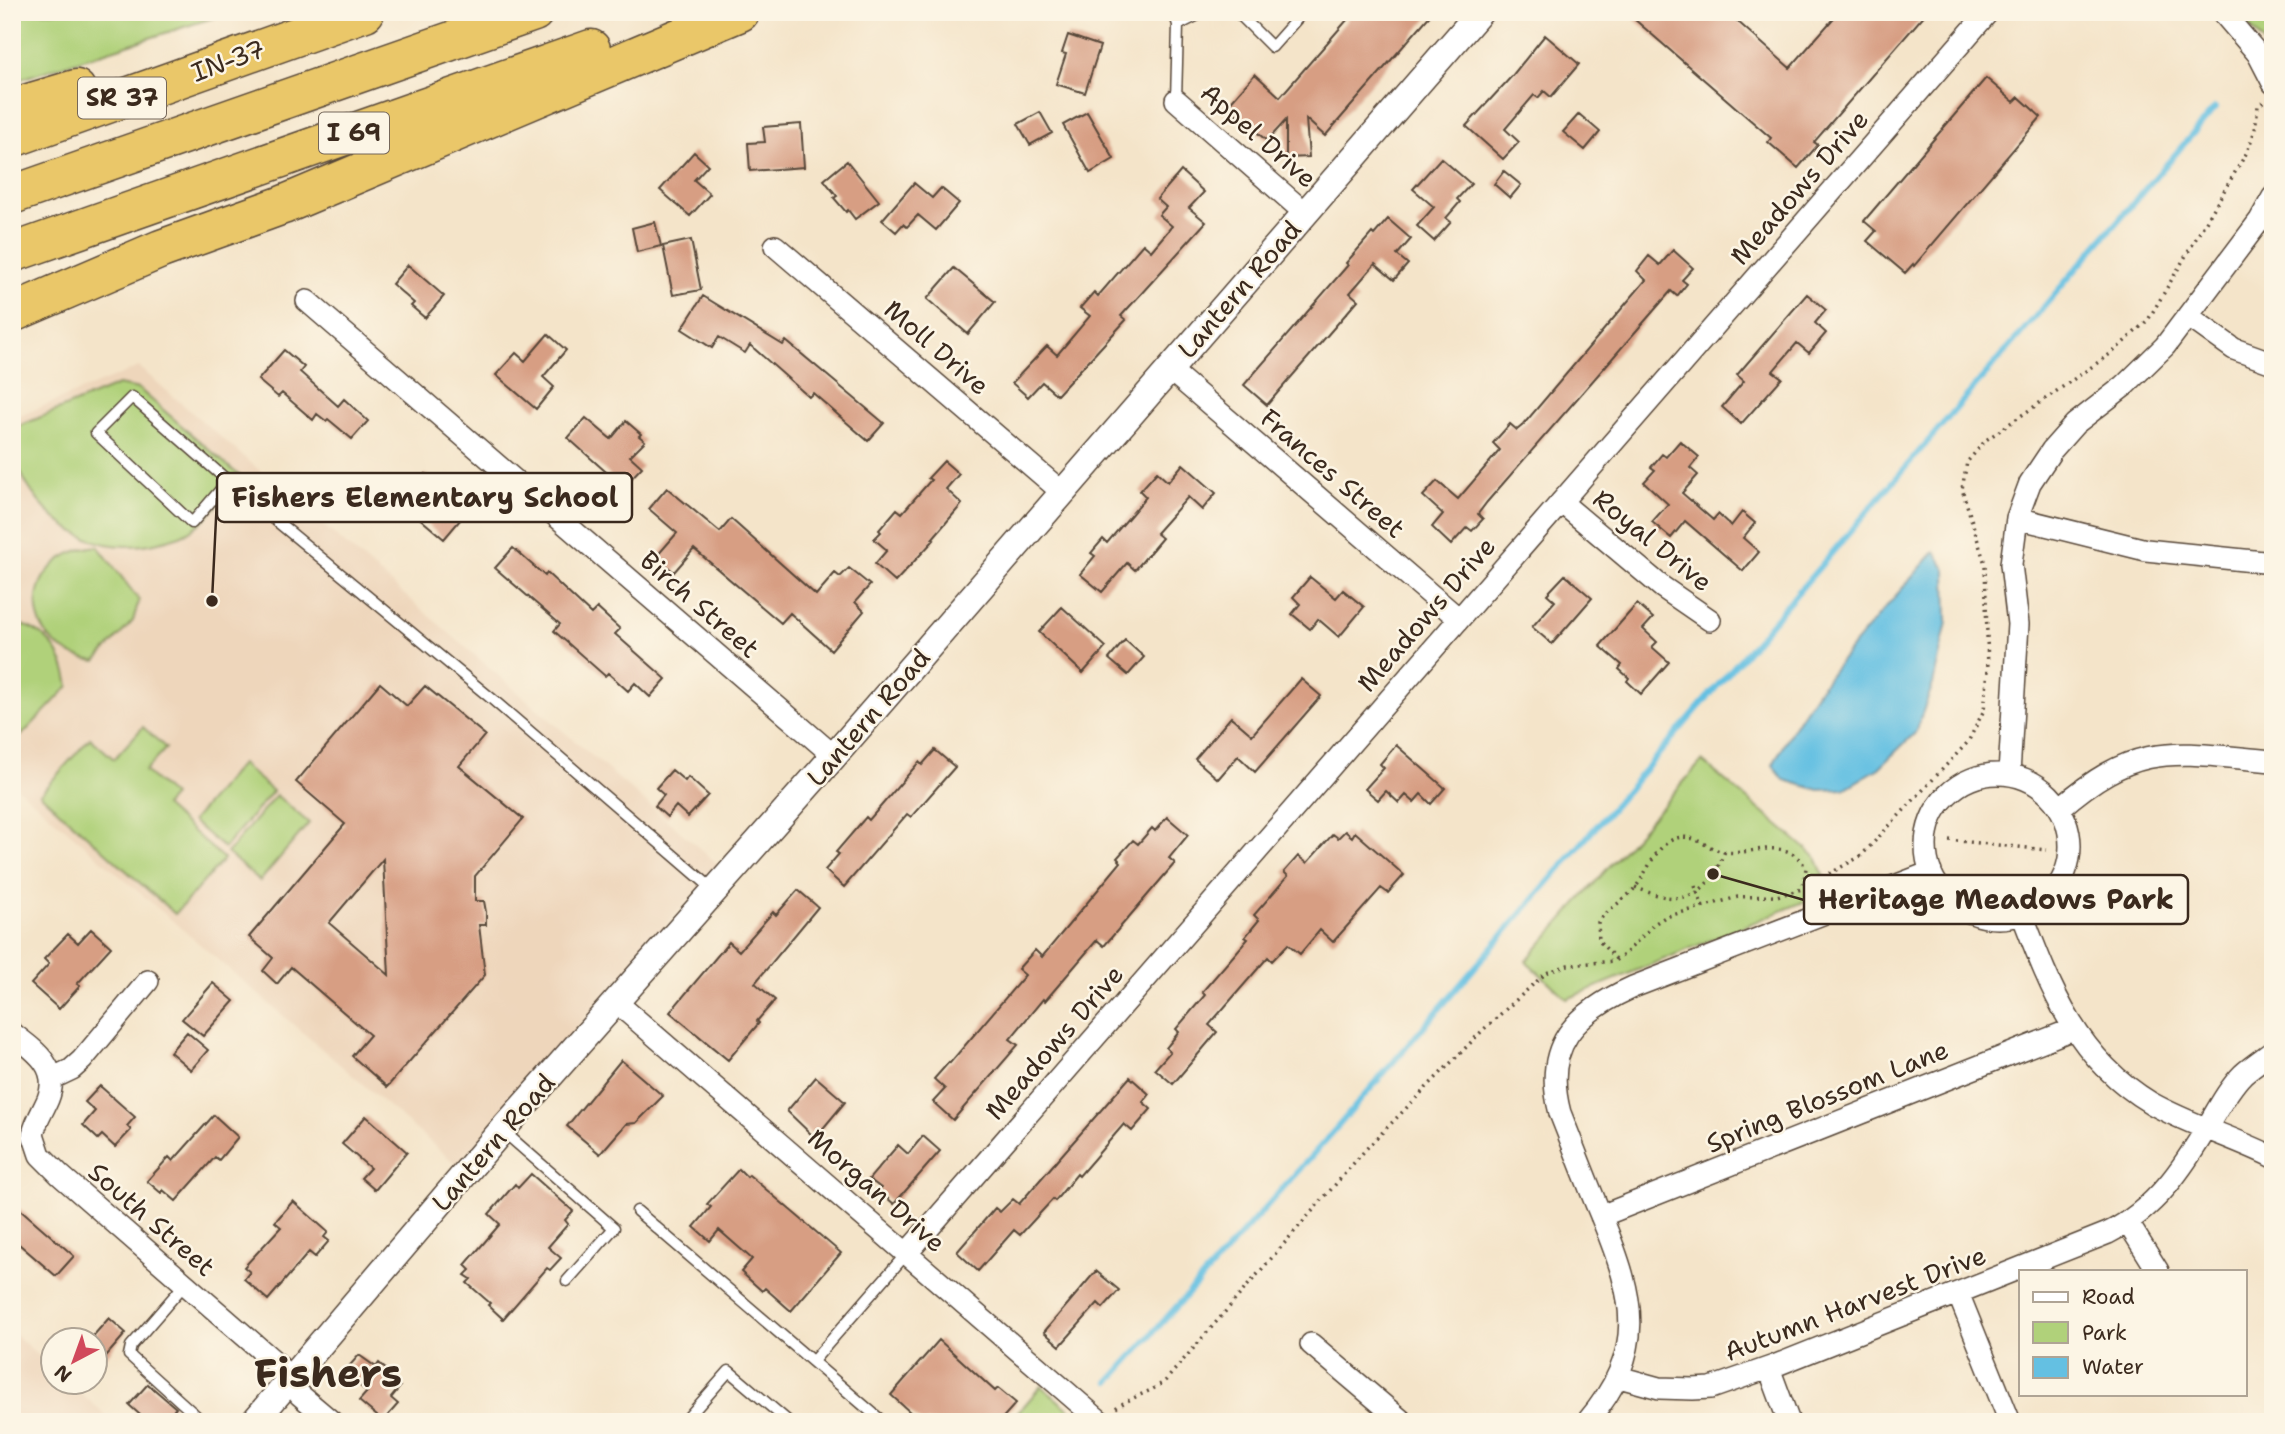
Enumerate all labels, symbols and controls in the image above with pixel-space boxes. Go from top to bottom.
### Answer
street label: IN-37 [186,31,270,89]
street label: Appel Drive [1193,75,1325,195]
road number: SR 37 [78,78,166,118]
street label: Meadows Drive [1722,102,1876,272]
road number: I 69 [319,113,389,154]
street label: Lantern Road [1169,213,1309,365]
street label: Moll Drive [877,292,997,402]
street label: Frances Street [1253,400,1413,546]
callout: Fishers Elementary School [217,473,632,522]
text: Fishers Elementary School [231,478,619,516]
street label: Royal Drive [1586,481,1720,599]
street label: Meadows Drive [1349,529,1503,699]
street label: Birch Street [633,542,767,666]
street label: Lantern Road [798,641,938,793]
callout: Heritage Meadows Park [1804,875,2188,924]
text: Heritage Meadows Park [1818,880,2174,918]
street label: Meadows Drive [977,957,1131,1127]
street label: Spring Blossom Lane [1701,1031,1953,1161]
street label: Lantern Road [423,1066,563,1218]
street label: Morgan Drive [801,1120,953,1260]
street label: South Street [81,1154,223,1284]
street label: Autumn Harvest Drive [1719,1237,1991,1369]
legend [2019,1270,2246,1396]
text: Road [2082,1283,2135,1311]
text: Park [2082,1319,2127,1347]
north arrow [38,1326,108,1396]
district label: Fishers [254,1346,402,1400]
text: Water [2082,1353,2144,1381]
text: N [49,1359,77,1388]

